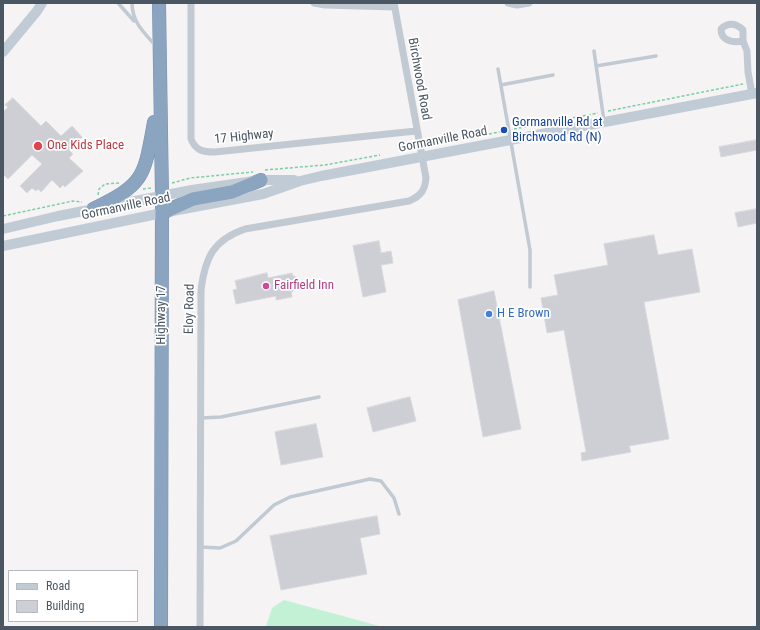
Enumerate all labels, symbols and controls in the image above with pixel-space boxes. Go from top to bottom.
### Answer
street label: Birchwood Road [404,37,434,121]
place label: Gormanville Rd at Birchwood Rd (N) [512,115,602,146]
street label: Gormanville Road [397,124,489,156]
marker: Gormanville Rd at Birchwood Rd (N) [499,125,509,135]
street label: 17 Highway [214,126,274,148]
place label: One Kids Place [47,138,124,154]
marker: One Kids Place [32,140,44,152]
street label: Gormanville Road [80,190,172,224]
place label: Fairfield Inn [274,278,334,294]
marker: Fairfield Inn [261,281,271,291]
street label: Eloy Road [182,284,198,334]
street label: Highway 17 [154,285,170,345]
place label: H E Brown [497,306,550,322]
marker: H E Brown [484,309,494,319]
legend [8,570,138,622]
text: Road [46,579,70,593]
text: Building [46,599,84,613]

